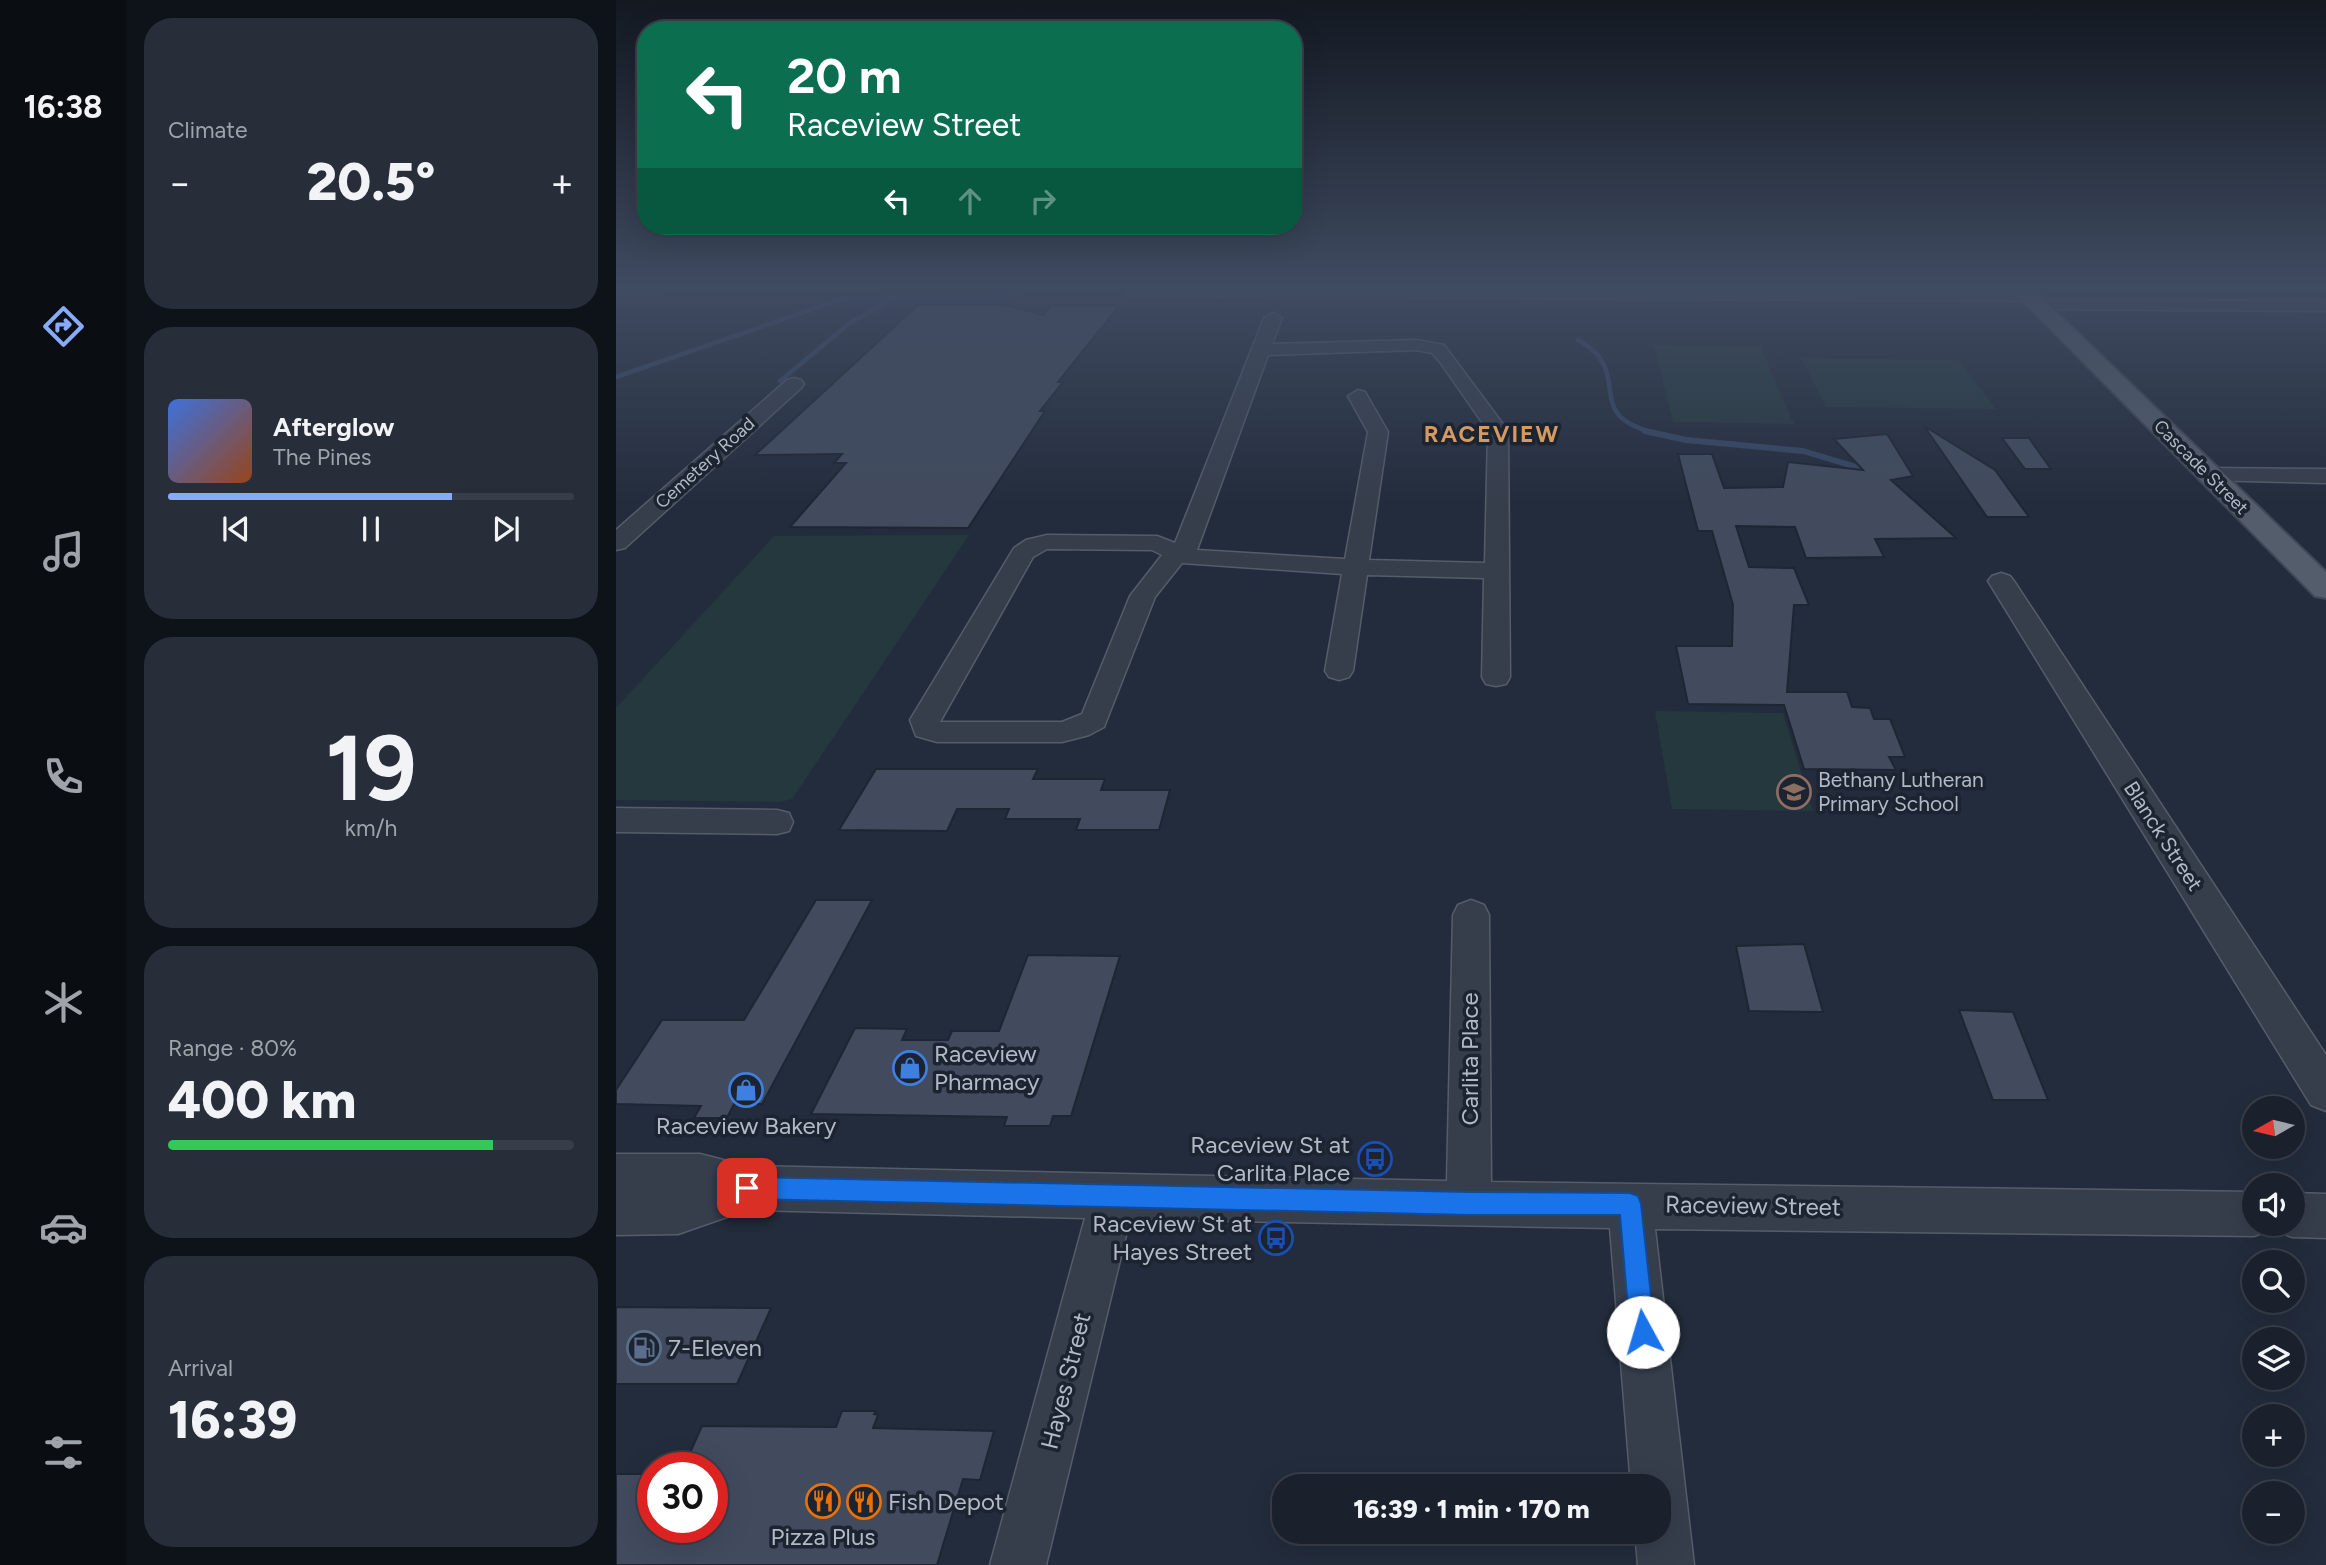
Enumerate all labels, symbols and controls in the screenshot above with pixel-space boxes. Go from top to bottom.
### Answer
text: 20 m [787,46,902,105]
icon: left [672,49,763,140]
text: 16:38 [23,88,103,126]
text: Raceview Street [787,106,1021,144]
text: Climate [168,116,247,144]
text: 20.5° [307,151,435,213]
text: − [168,160,192,206]
text: + [550,160,574,206]
icon: left [878,182,916,220]
icon: ahead [951,182,989,220]
icon: right [1024,182,1062,220]
icon: directions [39,302,88,351]
text: Afterglow [273,411,395,443]
street label: Cemetery Road [651,413,759,513]
street label: Cascade Street [2149,415,2253,519]
district label: RACEVIEW [1424,420,1560,448]
text: The Pines [273,443,372,471]
icon: previous [217,510,255,548]
icon: pause [352,510,390,548]
icon: next [487,510,525,548]
icon: music [39,527,88,576]
text: 19 [325,714,417,823]
icon: phone [39,752,88,801]
place label: Bethany Lutheran Primary School [1818,767,1984,816]
school or university icon: Bethany Lutheran Primary School [1775,773,1813,811]
street label: Blanck Street [2119,776,2208,895]
text: km/h [345,814,397,842]
icon: climate [39,978,88,1027]
street label: Carlita Place [1455,992,1484,1126]
text: Range · 80% [168,1034,297,1062]
place label: Raceview Pharmacy [934,1039,1040,1096]
shop icon: Raceview Pharmacy [891,1049,929,1087]
text: 400 km [168,1069,356,1131]
shop icon: Raceview Bakery [727,1071,765,1109]
north arrow [2242,1096,2305,1158]
map controls [2242,1096,2305,1544]
place label: Raceview Bakery [656,1111,837,1140]
place label: Raceview St at Carlita Place [1190,1130,1350,1187]
bus stop icon: Raceview St at Carlita Place [1356,1140,1394,1178]
pin [717,1158,777,1218]
icon: arrive [728,1169,766,1207]
button: sound [2242,1173,2305,1236]
street label: Raceview Street [1665,1189,1841,1222]
icon: car [39,1203,88,1252]
place label: Raceview St at Hayes Street [1092,1209,1252,1266]
bus stop icon: Raceview St at Hayes Street [1257,1219,1295,1257]
button: search [2242,1250,2305,1313]
position arrow [1606,1295,1680,1369]
street label: Hayes Street [1035,1310,1096,1452]
button: layers [2242,1327,2305,1390]
fuel station icon: 7-Eleven [625,1329,663,1367]
place label: 7-Eleven [668,1333,762,1362]
text: Arrival [168,1354,233,1382]
text: 16:39 [168,1389,297,1451]
button: + [2242,1404,2305,1467]
icon: filters [39,1428,88,1477]
speed limit sign: 30 [637,1452,728,1543]
button: − [2242,1481,2305,1544]
restaurant icon: Pizza Plus [804,1482,842,1520]
restaurant icon: Fish Depot [845,1483,883,1521]
place label: Fish Depot [888,1487,1004,1516]
text: 16:39 · 1 min · 170 m [1353,1493,1590,1525]
place label: Pizza Plus [771,1522,875,1551]

